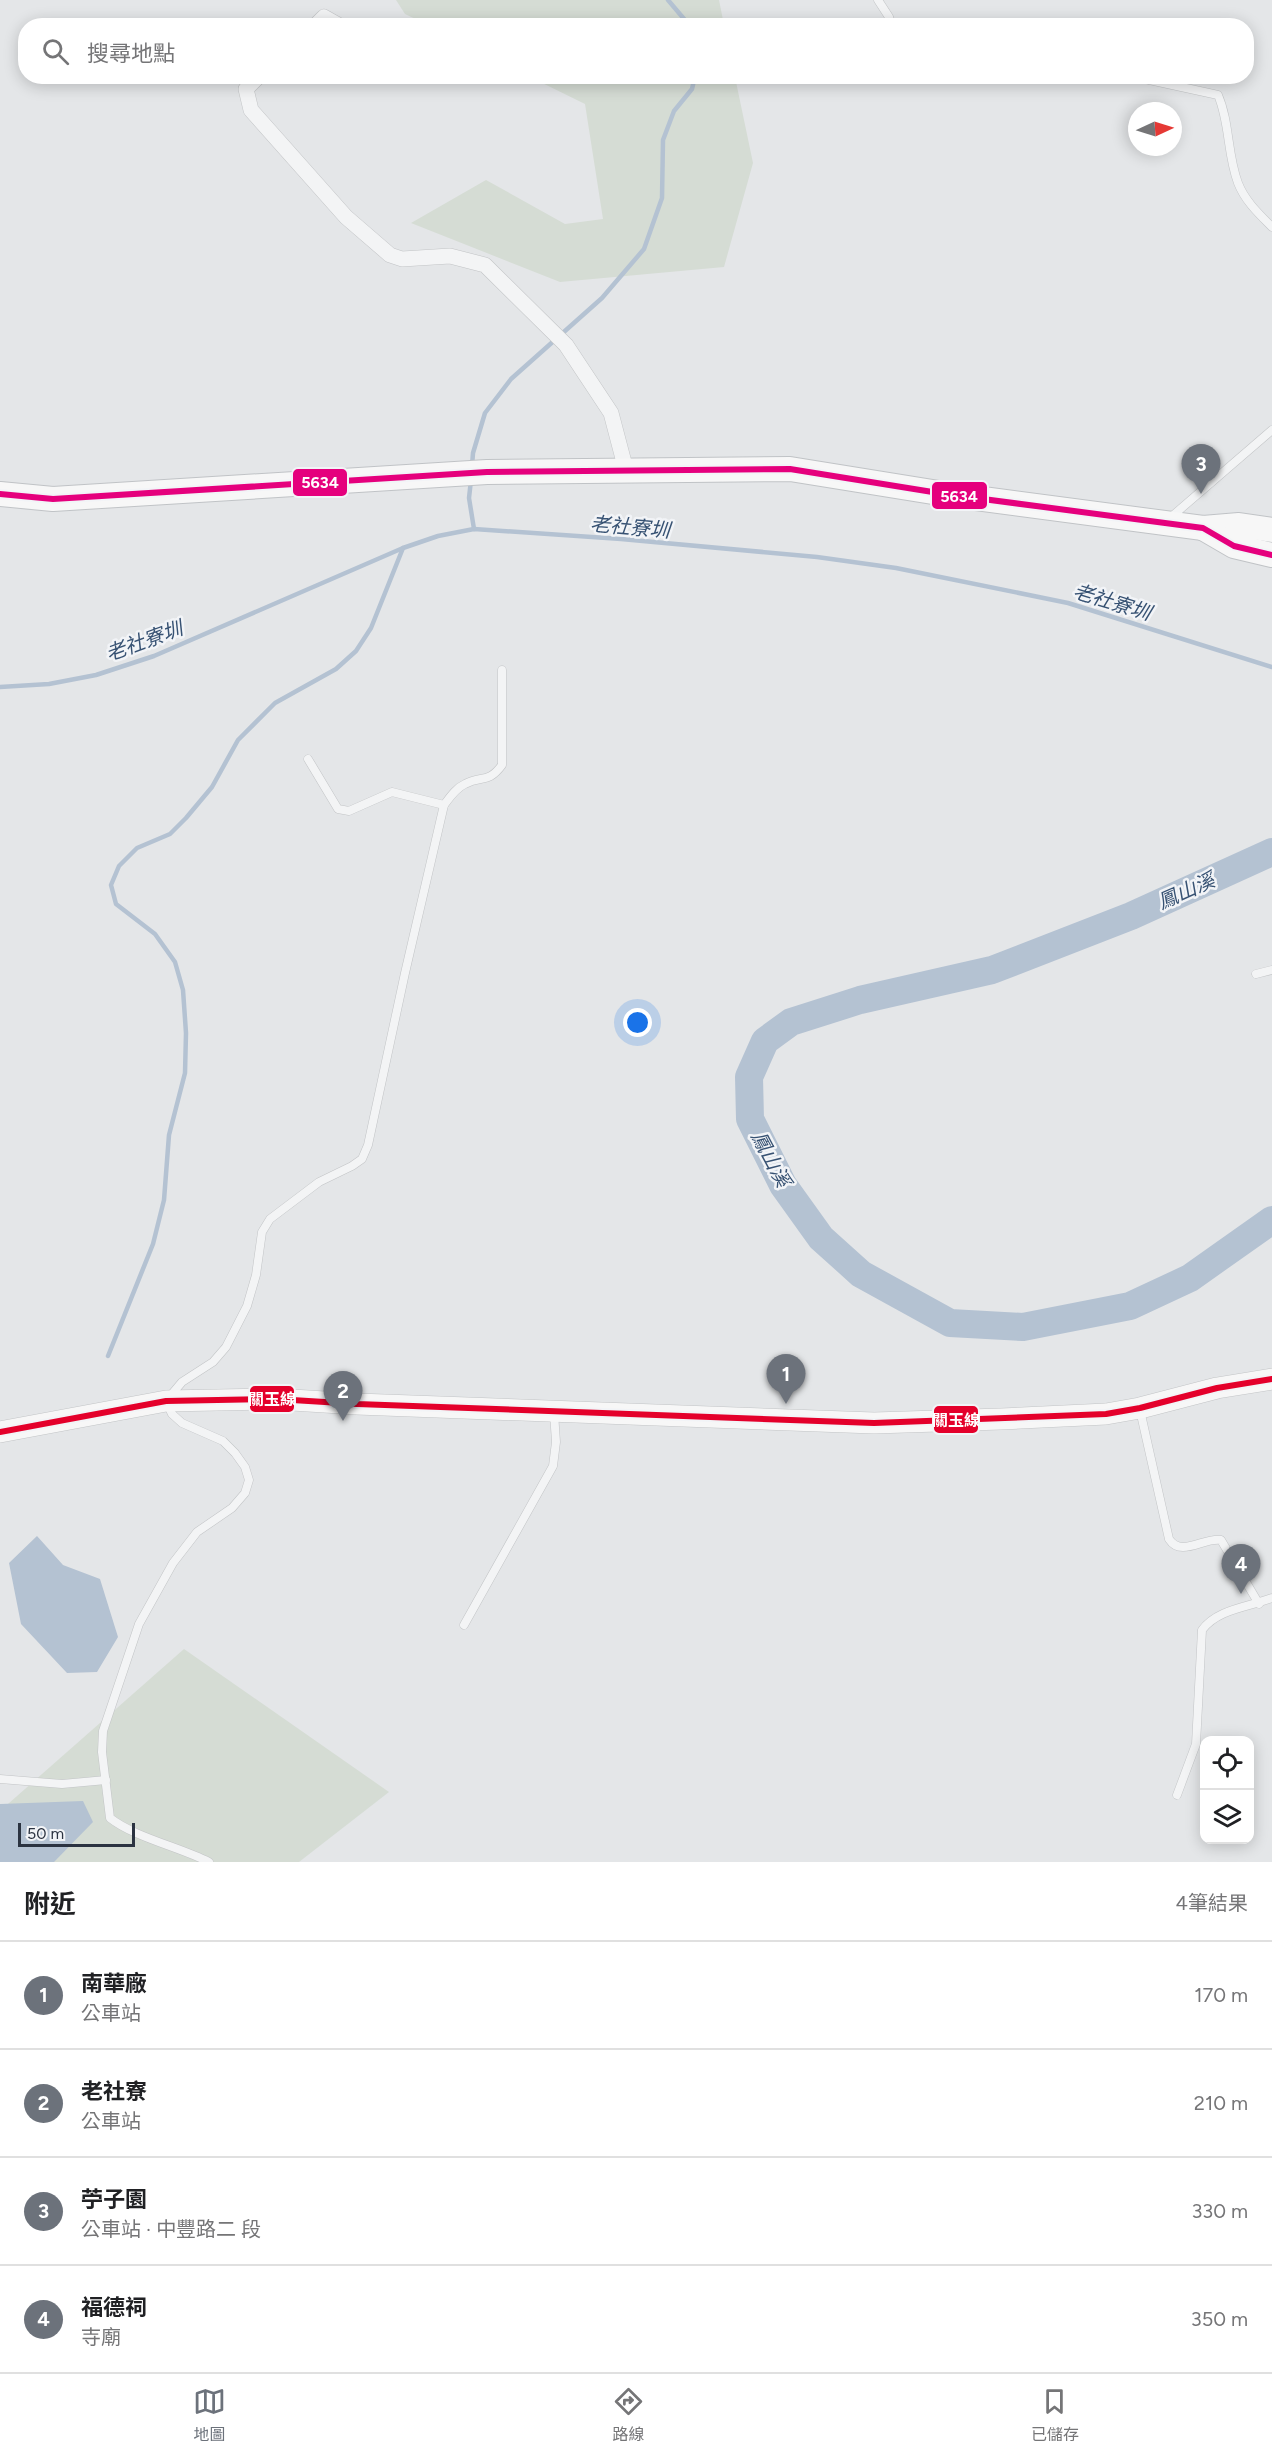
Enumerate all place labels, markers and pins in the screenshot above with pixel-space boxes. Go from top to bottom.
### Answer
pin: 3 [1182,444,1220,494]
pin: 1 [766,1354,806,1404]
pin: 2 [324,1372,362,1421]
pin: 4 [1222,1544,1260,1594]

